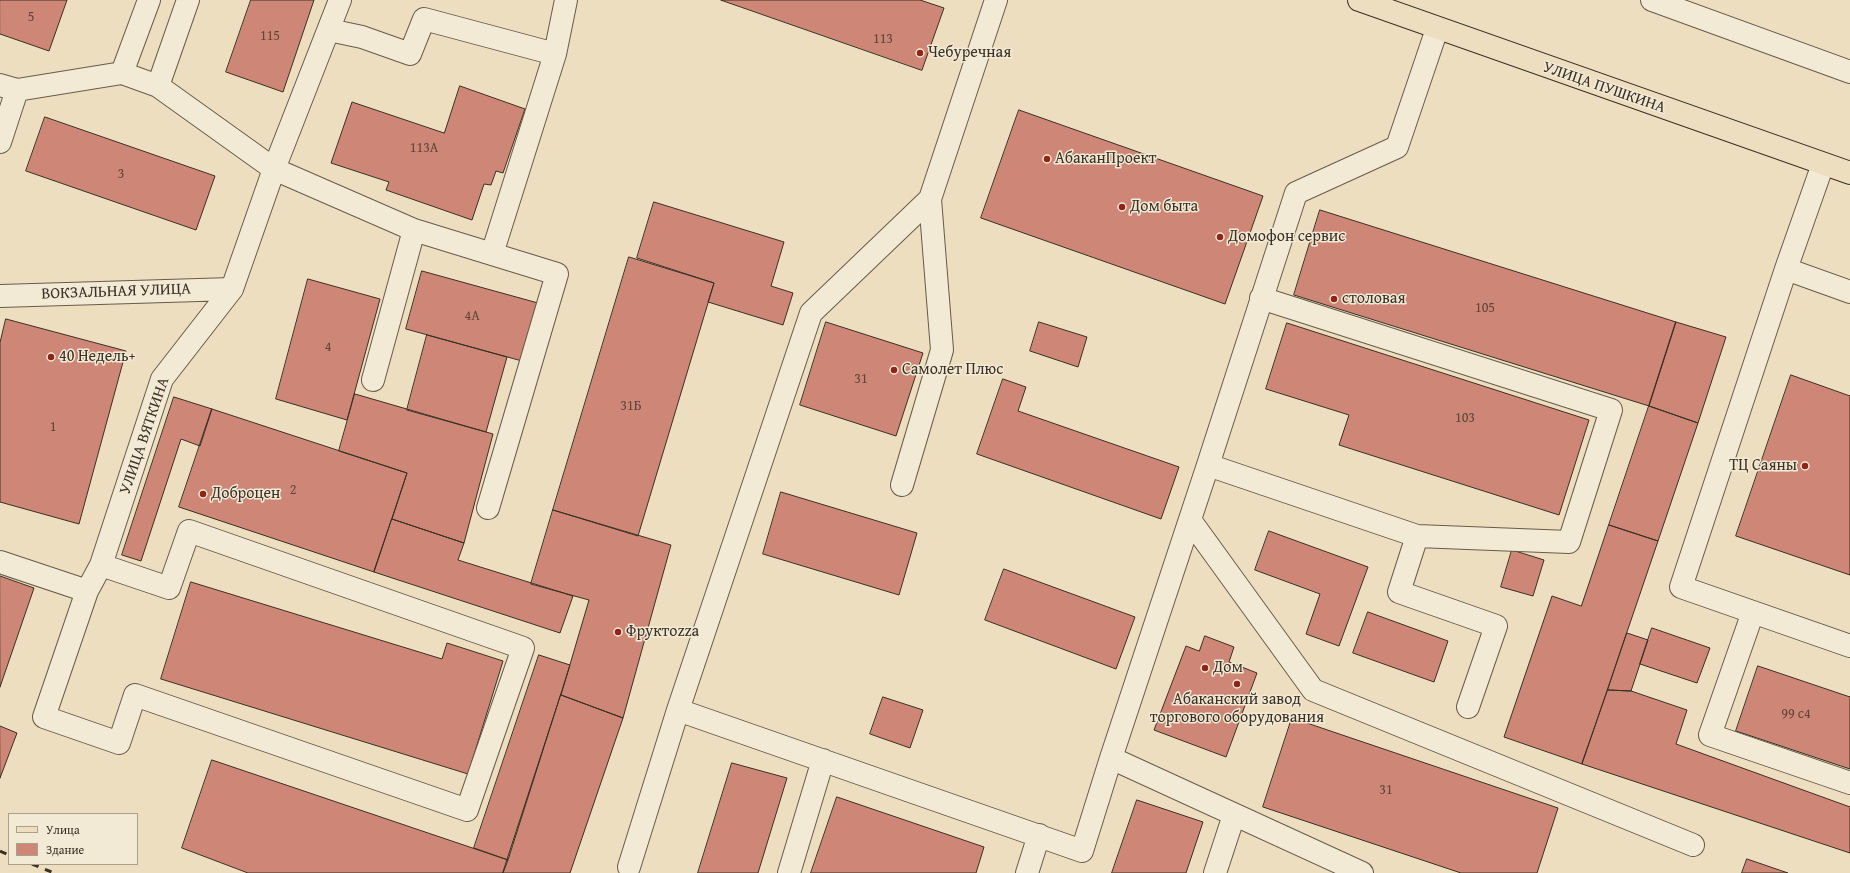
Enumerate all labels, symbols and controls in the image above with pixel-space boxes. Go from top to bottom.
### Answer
house number: 5 [28,9,34,25]
house number: 115 [260,28,280,44]
house number: 113 [873,31,893,47]
place label: Чебуречная [928,43,1011,63]
marker: Чебуречная [915,48,925,58]
street label: УЛИЦА ПУШКИНА [1540,58,1668,118]
house number: 113А [410,140,438,156]
place label: АбаканПроект [1055,149,1157,169]
marker: АбаканПроект [1042,154,1052,164]
house number: 3 [118,166,124,182]
place label: Дом быта [1130,197,1198,217]
marker: Дом быта [1117,202,1127,212]
place label: Домофон сервис [1228,227,1345,247]
marker: Домофон сервис [1215,232,1225,242]
street label: ВОКЗАЛЬНАЯ УЛИЦА [41,280,191,304]
place label: столовая [1342,289,1405,309]
marker: столовая [1329,294,1339,304]
house number: 105 [1475,300,1495,316]
house number: 4А [464,308,480,324]
house number: 4 [325,339,331,355]
place label: 40 Недель+ [59,347,135,367]
marker: 40 Недель+ [46,352,56,362]
place label: Самолет Плюс [902,360,1003,380]
marker: Самолет Плюс [889,365,899,375]
house number: 31 [854,371,868,387]
street label: УЛИЦА ВЯТКИНА [116,375,174,497]
house number: 31Б [620,398,642,414]
house number: 103 [1455,410,1475,426]
house number: 1 [50,419,56,435]
place label: ТЦ Саяны [1729,456,1797,476]
marker: ТЦ Саяны [1800,461,1810,471]
house number: 2 [290,482,296,498]
place label: Доброцен [211,484,280,504]
marker: Доброцен [198,489,208,499]
place label: Фруктоzzа [626,622,699,642]
marker: Фруктоzzа [613,627,623,637]
place label: Дом [1213,658,1243,678]
marker: Дом [1200,663,1210,673]
marker: Абаканский завод торгового оборудования [1232,679,1242,689]
place label: Абаканский завод торгового оборудования [1150,690,1324,728]
house number: 99 с4 [1781,706,1811,722]
house number: 31 [1379,782,1393,798]
legend [8,813,138,865]
text: Улица [46,821,80,838]
text: Здание [46,841,84,858]

